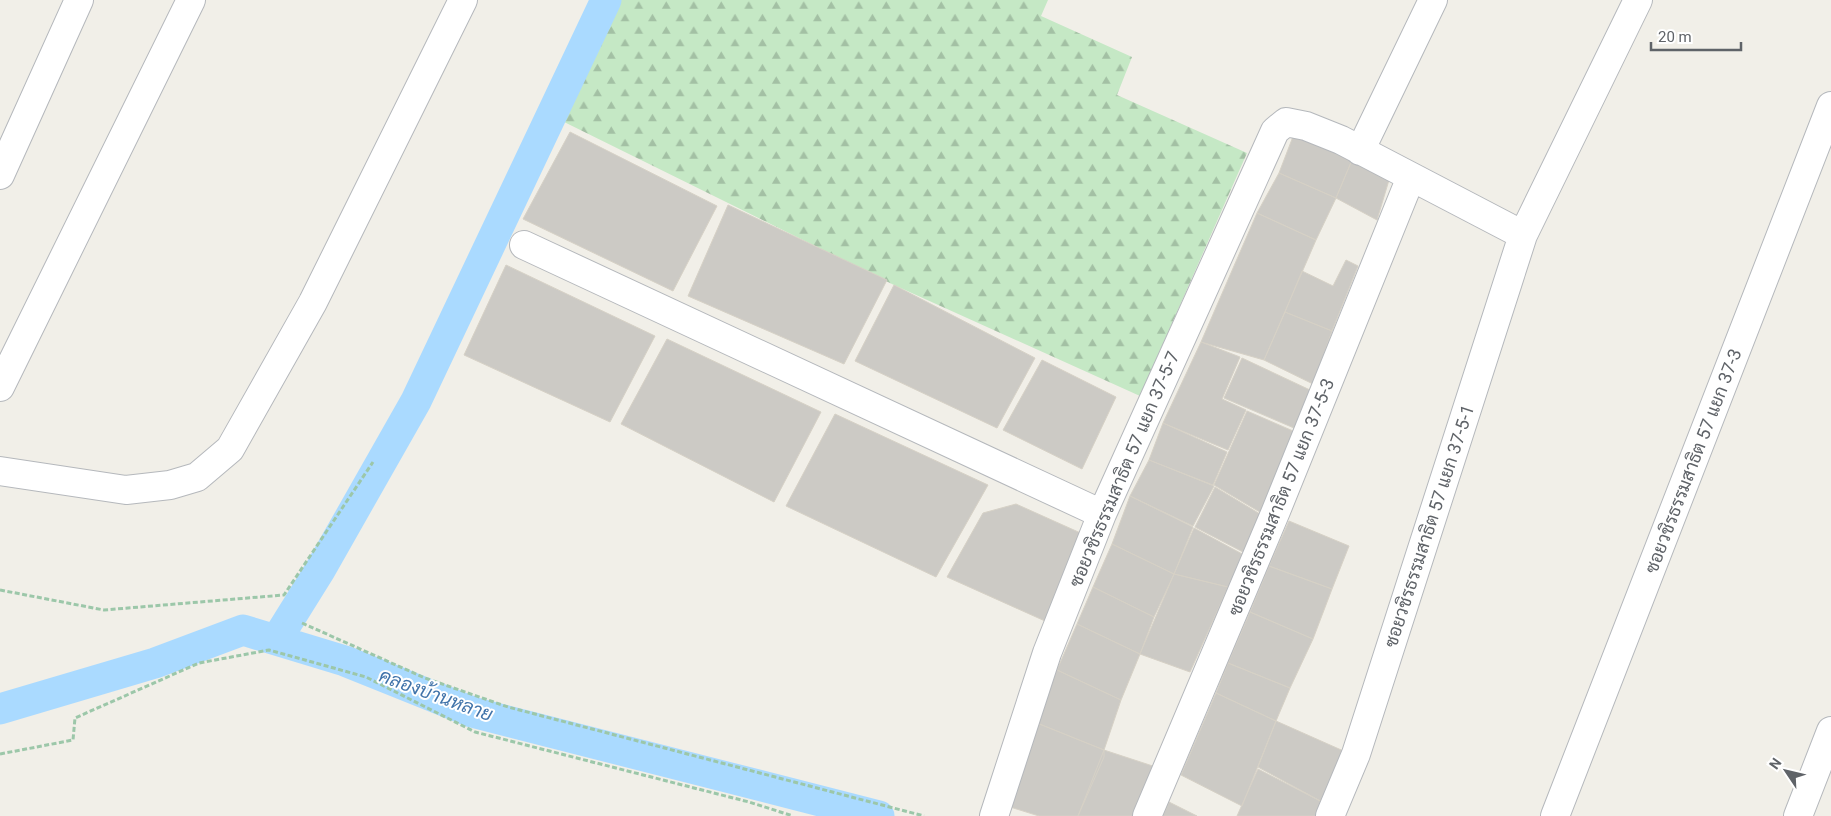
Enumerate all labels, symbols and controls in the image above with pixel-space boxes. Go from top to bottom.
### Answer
scale bar [1651,20,1741,52]
text: 20 m [1658,28,1692,46]
street label: ซอยวชิรธรรมสาธิต 57 แยก 37-3 [1640,346,1746,576]
street label: ซอยวชิรธรรมสาธิต 57 แยก 37-5-7 [1065,348,1183,590]
street label: ซอยวชิรธรรมสาธิต 57 แยก 37-5-3 [1224,375,1338,619]
street label: ซอยวชิรธรรมสาธิต 57 แยก 37-5-1 [1380,402,1478,650]
water label: คลองบ้านหลาย [376,664,496,726]
north arrow [1761,746,1811,796]
text: N [1766,755,1785,772]

